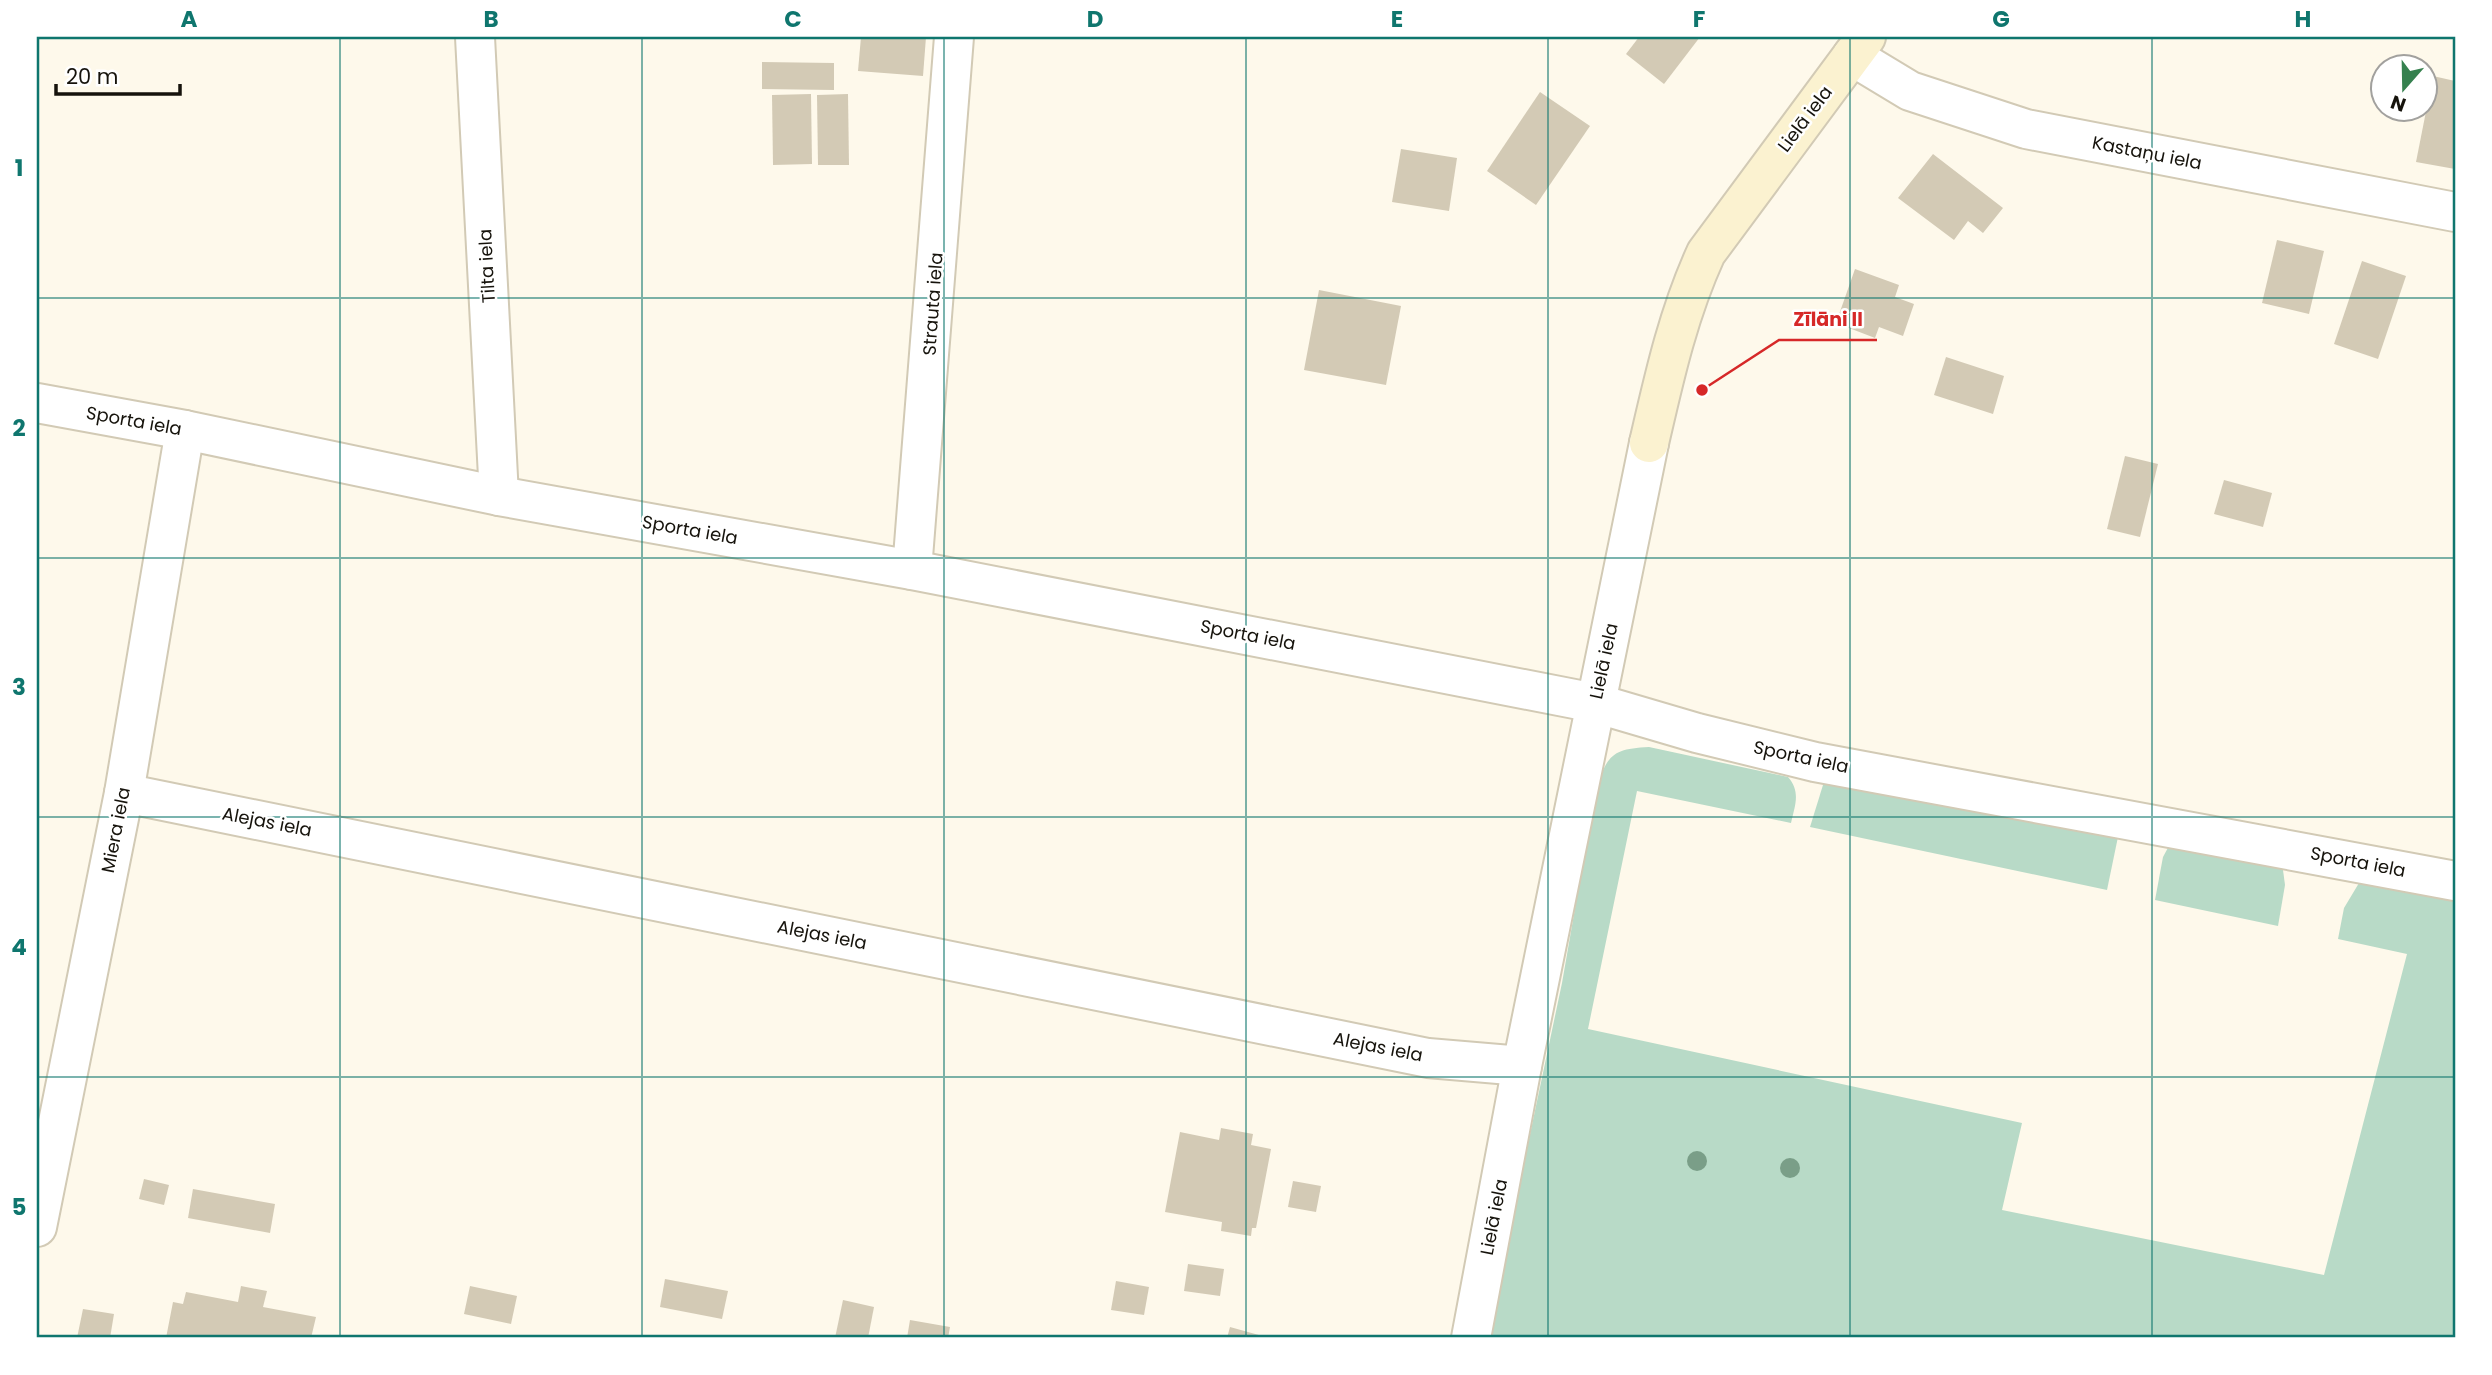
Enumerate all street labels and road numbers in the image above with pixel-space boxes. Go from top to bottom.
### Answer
street label: Lielā iela [1771,80,1838,157]
street label: Kastaņu iela [2090,130,2204,175]
street label: Tilta iela [472,228,501,304]
street label: Strauta iela [916,252,949,356]
street label: Sporta iela [84,400,184,441]
street label: Sporta iela [640,509,740,550]
street label: Sporta iela [1198,613,1298,656]
street label: Lielā iela [1583,621,1624,701]
street label: Sporta iela [1751,734,1851,779]
street label: Miera iela [95,785,136,875]
street label: Alejas iela [220,801,314,842]
street label: Sporta iela [2308,840,2408,883]
street label: Alejas iela [775,914,869,955]
street label: Alejas iela [1331,1026,1425,1067]
street label: Lielā iela [1474,1177,1513,1257]

